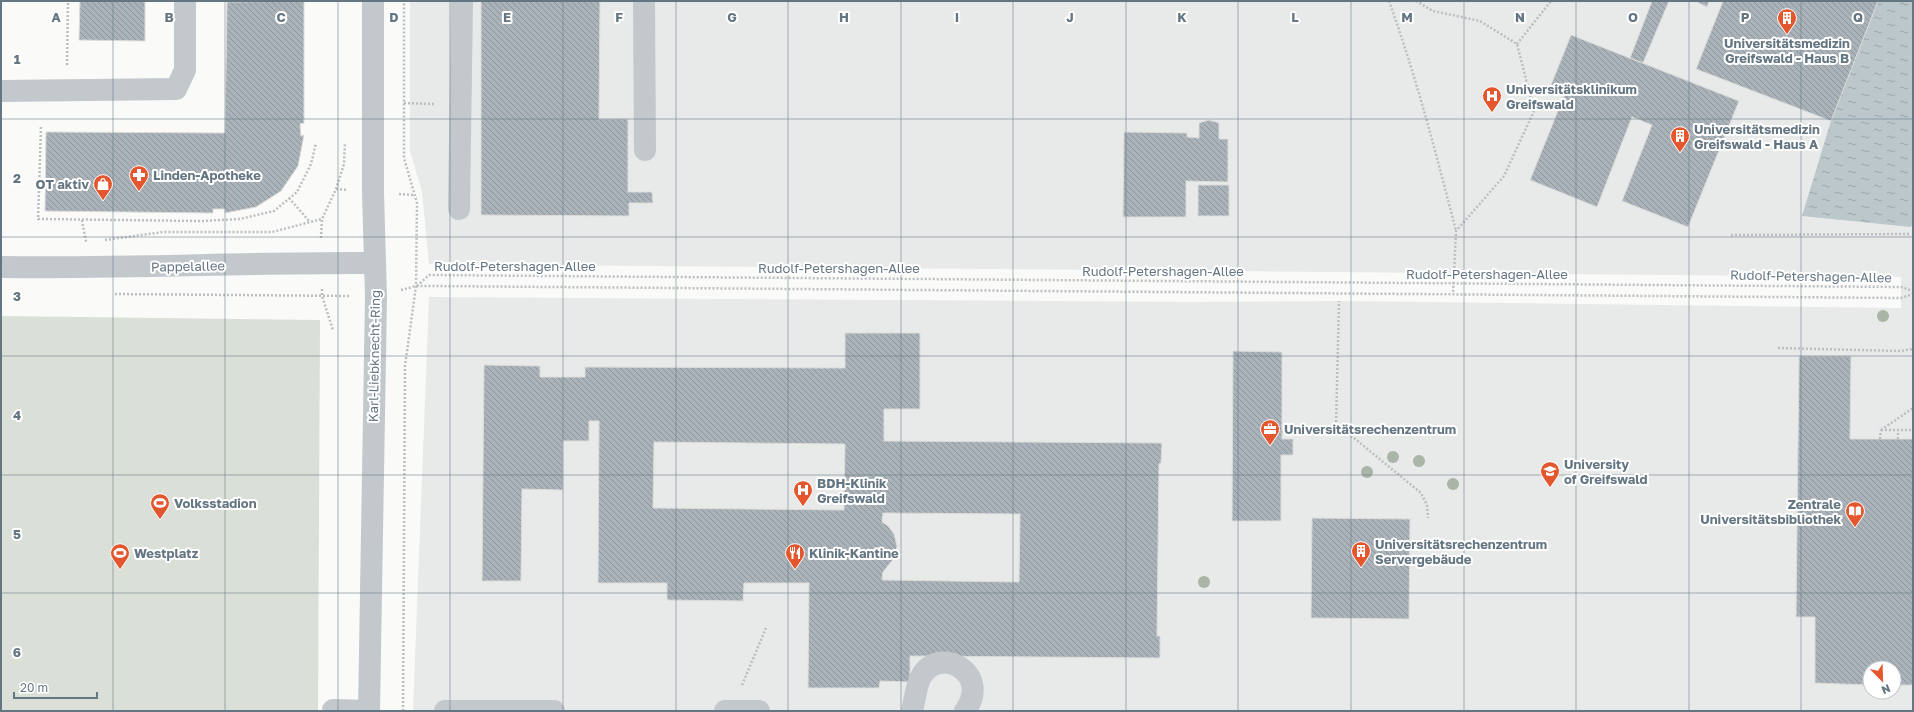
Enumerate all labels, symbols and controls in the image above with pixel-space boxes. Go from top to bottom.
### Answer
building icon: Universitätsmedizin Greifswald - Haus B [1776,7,1798,35]
text: A [51,9,61,25]
text: B [164,9,174,25]
text: C [276,9,286,25]
text: D [389,9,399,25]
text: E [503,9,511,25]
text: F [615,9,623,25]
text: G [727,9,737,25]
text: H [839,9,849,25]
text: I [955,9,959,25]
text: J [1066,9,1074,25]
text: K [1177,9,1187,25]
text: L [1291,9,1299,25]
text: M [1401,9,1413,25]
text: N [1515,9,1525,25]
text: O [1628,9,1638,25]
text: P [1741,9,1750,25]
text: Q [1853,9,1863,25]
place label: Universitätsmedizin Greifswald - Haus B [1724,35,1850,66]
text: 1 [14,51,21,67]
place label: Universitätsklinikum Greifswald [1506,81,1637,112]
hospital icon: Universitätsklinikum Greifswald [1481,85,1503,113]
place label: Universitätsmedizin Greifswald - Haus A [1694,121,1820,152]
building icon: Universitätsmedizin Greifswald - Haus A [1669,125,1691,153]
pharmacy icon: Linden-Apotheke [128,164,150,192]
place label: Linden-Apotheke [153,167,261,183]
text: 2 [13,170,21,186]
shop icon: OT aktiv [92,173,114,201]
place label: OT aktiv [36,176,89,192]
street label: Pappelallee [151,257,225,275]
street label: Rudolf-Petershagen-Allee [434,258,596,274]
street label: Rudolf-Petershagen-Allee [758,260,920,276]
street label: Rudolf-Petershagen-Allee [1082,263,1244,279]
street label: Rudolf-Petershagen-Allee [1406,266,1568,282]
street label: Rudolf-Petershagen-Allee [1730,267,1892,285]
text: 3 [13,288,21,304]
street label: Karl-Liebknecht-Ring [365,290,383,422]
text: 4 [13,407,21,423]
office icon: Universitätsrechenzentrum [1259,418,1281,446]
place label: Universitätsrechenzentrum [1284,421,1456,437]
place label: University of Greifswald [1564,456,1648,487]
school or university icon: University of Greifswald [1539,460,1561,488]
place label: BDH-Klinik Greifswald [817,475,887,506]
hospital icon: BDH-Klinik Greifswald [792,479,814,507]
sports icon: Volksstadion [149,492,171,520]
place label: Volksstadion [174,495,257,511]
place label: Zentrale Universitätsbibliothek [1700,496,1841,527]
library icon: Zentrale Universitätsbibliothek [1844,500,1866,528]
text: 5 [13,526,21,542]
place label: Universitätsrechenzentrum Servergebäude [1375,536,1547,567]
building icon: Universitätsrechenzentrum Servergebäude [1350,540,1372,568]
sports icon: Westplatz [109,542,131,570]
restaurant icon: Klinik-Kantine [784,542,806,570]
place label: Westplatz [134,545,199,561]
place label: Klinik-Kantine [809,545,899,561]
text: 6 [13,644,21,660]
north arrow [1862,660,1902,700]
scale bar [14,674,97,700]
text: 20 m [20,680,48,695]
text: N [1880,682,1892,697]

